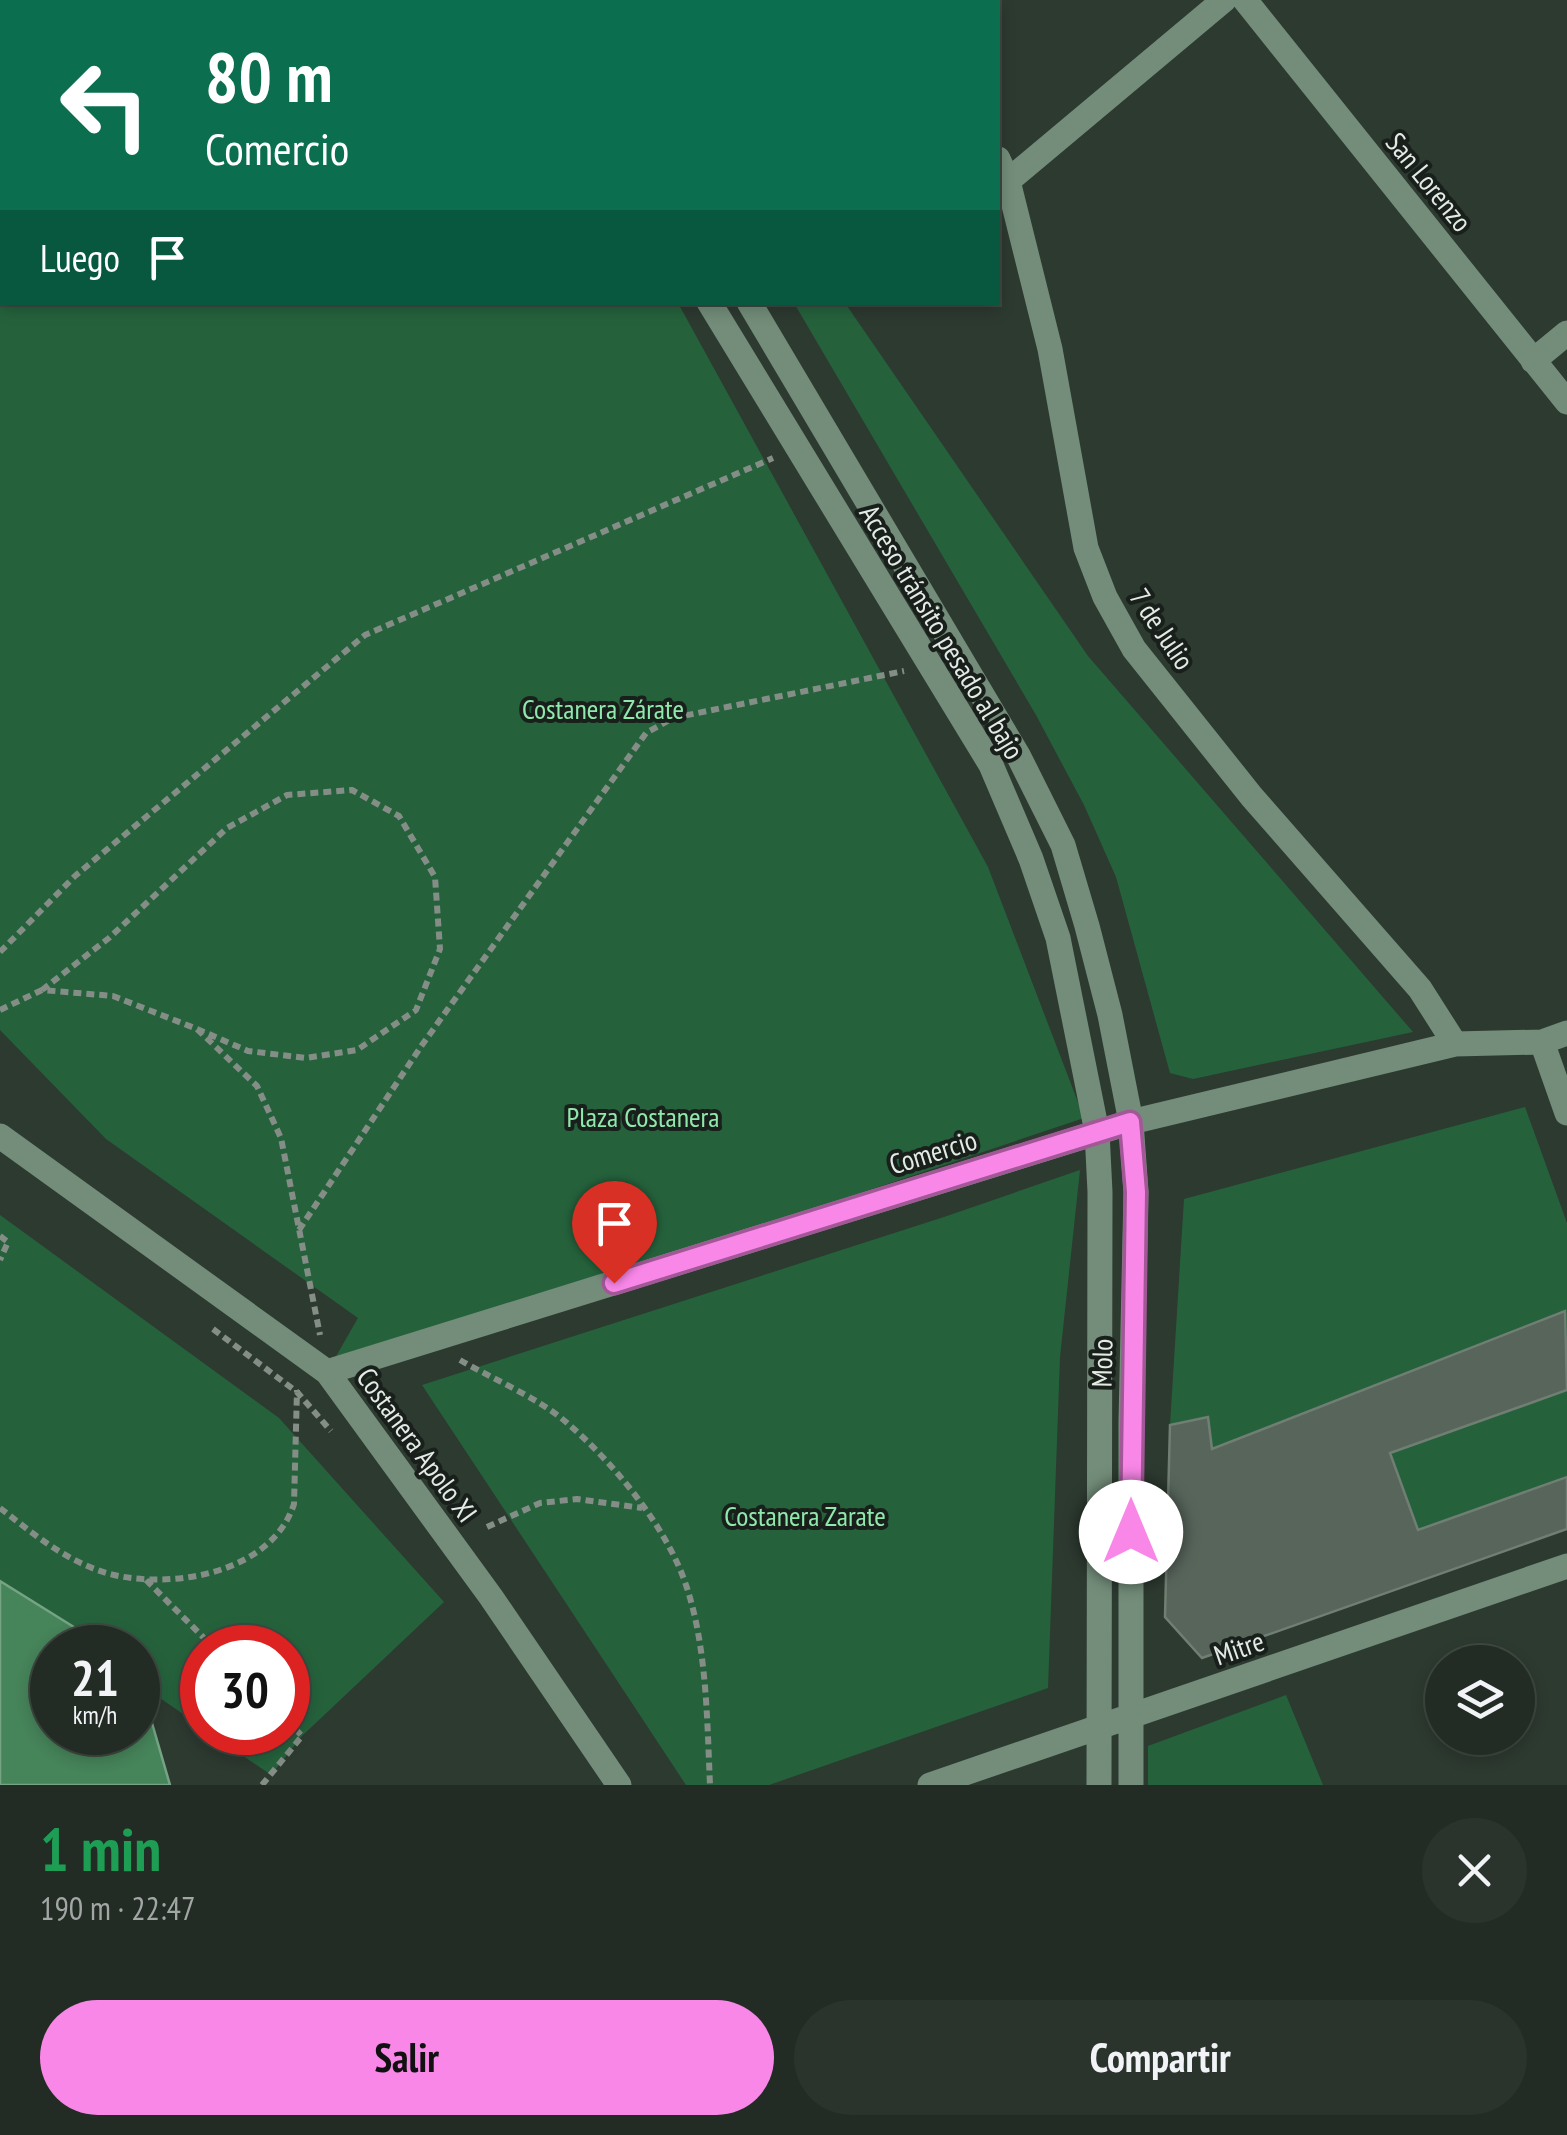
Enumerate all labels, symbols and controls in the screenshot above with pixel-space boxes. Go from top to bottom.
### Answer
text: 80 m [205,31,333,121]
icon: left [40,40,170,170]
text: Comercio [205,119,349,177]
street label: San Lorenzo [1378,124,1481,239]
icon: arrive [140,230,195,285]
text: Luego [40,233,120,282]
street label: Acceso tránsito pesado al bajo [852,498,1033,766]
street label: 7 de Julio [1122,581,1203,677]
park label: Costanera Zárate [522,690,684,727]
park label: Plaza Costanera [567,1098,719,1135]
street label: Comercio [885,1121,981,1182]
pin [572,1181,657,1284]
icon: arrive [587,1196,642,1251]
street label: Molo [1083,1338,1120,1388]
street label: Costanera Apolo XI [349,1360,486,1529]
position arrow [1079,1480,1183,1584]
park label: Costanera Zarate [724,1497,886,1534]
street label: Mitre [1209,1622,1269,1673]
speed limit sign: 30 [180,1625,310,1755]
text: 21 [71,1645,119,1710]
map controls [1425,1645,1535,1755]
button: layers [1425,1645,1535,1755]
text: km/h [73,1699,117,1731]
text: 1 min [40,1810,161,1888]
button: close [1422,1818,1527,1923]
text: 190 m · 22:47 [40,1887,195,1929]
button: Salir [40,2000,774,2115]
button: Compartir [794,2000,1527,2115]

